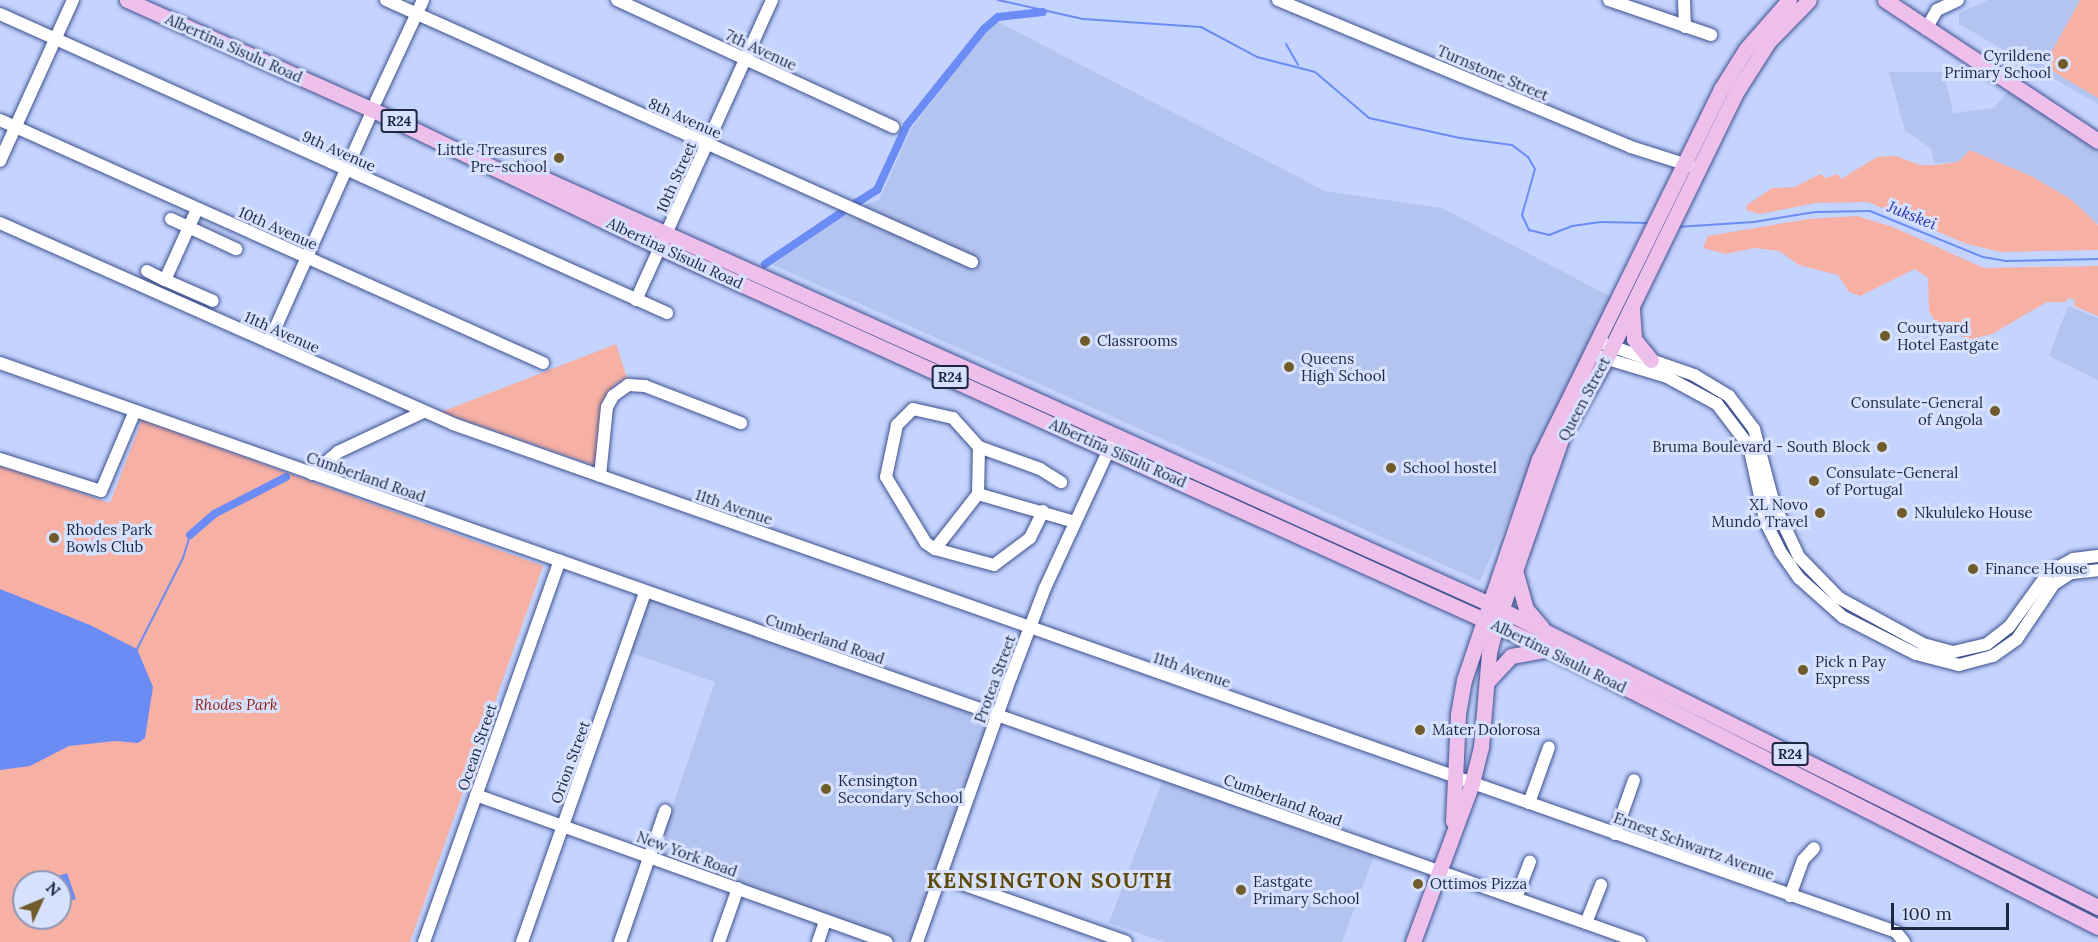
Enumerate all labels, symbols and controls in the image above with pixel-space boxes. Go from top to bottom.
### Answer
street label: Albertina Sisulu Road [163,10,305,86]
street label: 7th Avenue [723,26,799,74]
street label: Turnstone Street [1435,41,1551,105]
place label: Cyrildene Primary School [1944,46,2051,81]
marker: Cyrildene Primary School [2056,57,2070,71]
street label: 8th Avenue [646,94,724,142]
road number: R24 [380,110,418,132]
street label: 9th Avenue [300,127,378,175]
street label: 10th Street [652,139,700,215]
place label: Little Treasures Pre-school [437,140,547,175]
marker: Little Treasures Pre-school [552,151,566,165]
water label: Jukskei [1884,196,1940,234]
street label: 10th Avenue [236,203,320,253]
street label: Albertina Sisulu Road [604,214,746,292]
street label: 11th Avenue [242,307,322,357]
place label: Courtyard Hotel Eastgate [1897,318,1999,353]
marker: Courtyard Hotel Eastgate [1878,329,1892,343]
place label: Classrooms [1097,332,1177,350]
marker: Classrooms [1078,334,1092,348]
place label: Queens High School [1301,349,1385,384]
street label: Queen Street [1554,354,1614,444]
marker: Queens High School [1282,360,1296,374]
road number: R24 [930,366,970,388]
place label: Consulate-General of Angola [1851,393,1983,428]
marker: Consulate-General of Angola [1988,404,2002,418]
street label: Albertina Sisulu Road [1047,415,1189,491]
place label: Bruma Boulevard - South Block [1652,438,1870,456]
marker: Bruma Boulevard - South Block [1875,440,1889,454]
street label: Cumberland Road [304,448,428,506]
place label: School hostel [1403,459,1497,477]
marker: School hostel [1384,461,1398,475]
place label: Consulate-General of Portugal [1826,463,1958,498]
marker: Consulate-General of Portugal [1807,474,1821,488]
street label: 11th Avenue [693,485,775,529]
place label: XL Novo Mundo Travel [1711,495,1808,530]
place label: Nkululeko House [1914,504,2033,522]
marker: XL Novo Mundo Travel [1813,506,1827,520]
marker: Nkululeko House [1895,506,1909,520]
place label: Rhodes Park Bowls Club [66,520,152,555]
marker: Rhodes Park Bowls Club [47,531,61,545]
place label: Finance House [1985,560,2087,578]
marker: Finance House [1966,562,1980,576]
street label: Cumberland Road [763,610,887,668]
street label: Albertina Sisulu Road [1489,615,1629,697]
street label: Protea Street [971,633,1019,725]
street label: 11th Avenue [1151,648,1233,692]
place label: Pick n Pay Express [1815,652,1886,687]
marker: Pick n Pay Express [1796,663,1810,677]
park label: Rhodes Park [194,696,278,714]
street label: Ocean Street [454,701,500,793]
street label: Orion Street [547,718,593,806]
place label: Mater Dolorosa [1432,721,1540,739]
marker: Mater Dolorosa [1413,723,1427,737]
road number: R24 [1770,743,1810,765]
street label: Cumberland Road [1221,770,1345,830]
place label: Kensington Secondary School [838,771,963,806]
marker: Kensington Secondary School [819,782,833,796]
street label: Ernest Schwartz Avenue [1611,809,1777,883]
street label: New York Road [634,827,740,881]
district label: KENSINGTON SOUTH [926,868,1174,894]
north arrow [12,870,72,930]
place label: Eastgate Primary School [1253,872,1360,907]
place label: Ottimos Pizza [1430,875,1527,893]
text: N [42,877,65,900]
marker: Ottimos Pizza [1411,877,1425,891]
marker: Eastgate Primary School [1234,883,1248,897]
scale bar [1894,891,2012,929]
text: 100 m [1902,902,1952,925]

